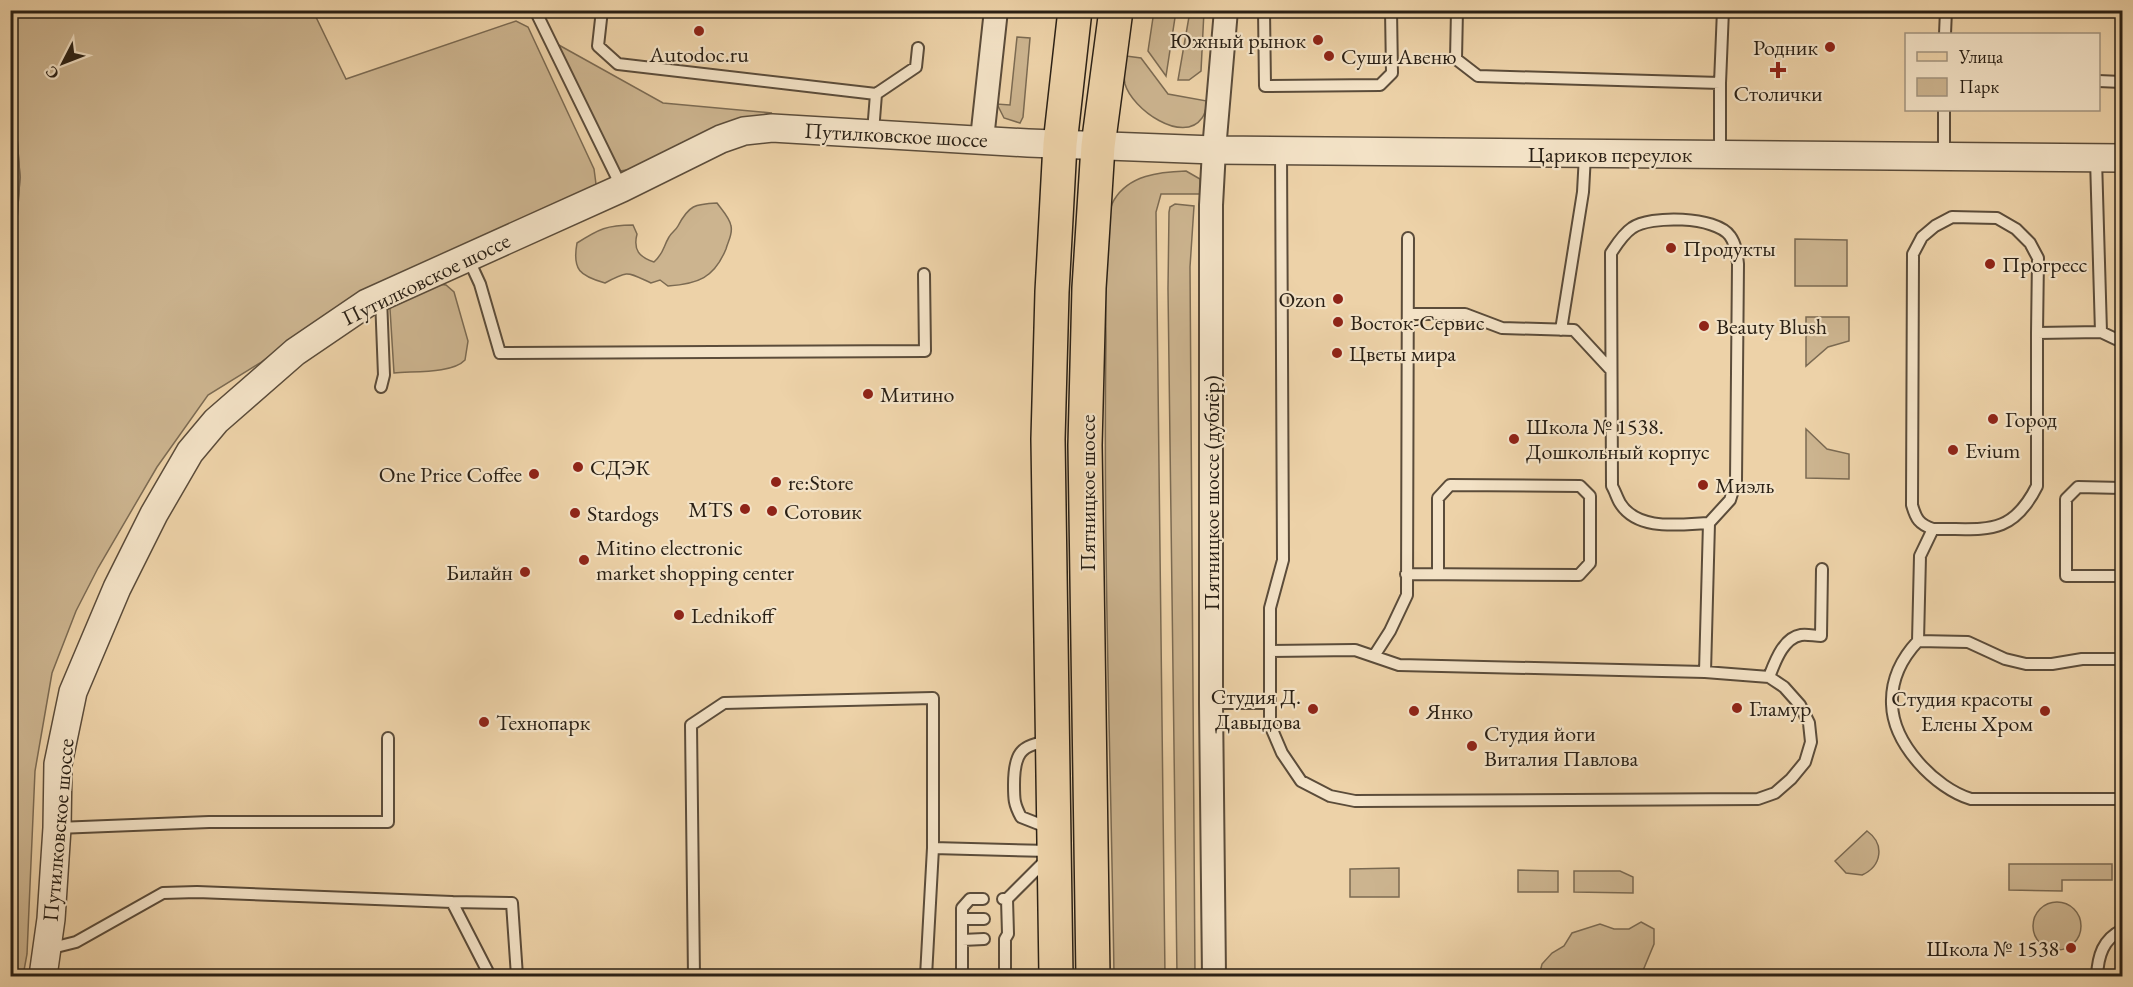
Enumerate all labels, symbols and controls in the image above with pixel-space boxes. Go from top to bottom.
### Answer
marker: Autodoc.ru [692,24,706,38]
place label: Южный рынок [1169,26,1306,55]
north arrow [33,33,93,93]
marker: Южный рынок [1311,33,1325,47]
place label: Родник [1753,33,1818,62]
legend [1905,33,2100,111]
place label: Autodoc.ru [648,40,749,69]
marker: Родник [1823,40,1837,54]
place label: Суши Авеню [1341,42,1457,71]
text: Улица [1958,45,2004,68]
marker: Суши Авеню [1322,49,1336,63]
text: С [41,61,64,84]
marker: Столички [1771,63,1785,77]
text: Парк [1959,75,1999,98]
place label: Столички [1733,79,1823,108]
street label: Путилковское шоссе [804,116,989,154]
street label: Цариков переулок [1528,140,1693,169]
street label: Путилковское шоссе [337,226,515,332]
place label: Продукты [1683,234,1776,263]
marker: Продукты [1664,241,1678,255]
place label: Прогресс [2002,250,2088,279]
marker: Прогресс [1983,257,1997,271]
place label: Ozon [1278,285,1326,314]
marker: Ozon [1331,292,1345,306]
place label: Восток-Сервис [1350,308,1485,337]
place label: Beauty Blush [1716,312,1827,341]
marker: Восток-Сервис [1331,315,1345,329]
marker: Beauty Blush [1697,319,1711,333]
place label: Цветы мира [1349,339,1456,368]
marker: Цветы мира [1330,346,1344,360]
street label: Пятницкое шоссе (дублёр) [1197,375,1226,611]
place label: Митино [880,380,955,409]
marker: Митино [861,387,875,401]
place label: Город [2005,405,2057,434]
place label: Школа № 1538. Дошкольный корпус [1526,412,1710,466]
marker: Город [1986,412,2000,426]
street label: Пятницкое шоссе [1073,414,1102,572]
marker: Школа № 1538. Дошкольный корпус [1507,432,1521,446]
place label: Evium [1965,436,2020,465]
marker: Evium [1946,443,1960,457]
place label: СДЭК [590,453,650,482]
place label: One Price Coffee [379,460,522,489]
marker: СДЭК [571,460,585,474]
marker: One Price Coffee [527,467,541,481]
place label: re:Store [788,468,854,497]
place label: Миэль [1715,471,1774,500]
marker: re:Store [769,475,783,489]
marker: Миэль [1696,478,1710,492]
place label: MTS [688,495,733,524]
place label: Сотовик [784,497,862,526]
place label: Stardogs [587,499,659,528]
marker: MTS [738,502,752,516]
marker: Сотовик [765,504,779,518]
marker: Stardogs [568,506,582,520]
place label: Mitino electronic market shopping center [596,533,795,587]
marker: Mitino electronic market shopping center [577,553,591,567]
place label: Билайн [446,558,513,587]
marker: Билайн [518,565,532,579]
place label: Lednikoff [691,601,777,630]
marker: Lednikoff [672,608,686,622]
place label: Студия Д. Давыдова [1211,682,1301,736]
place label: Студия красоты Елены Хром [1891,684,2033,738]
place label: Гламур [1749,694,1811,723]
place label: Янко [1425,697,1473,726]
marker: Гламур [1730,701,1744,715]
marker: Студия Д. Давыдова [1306,702,1320,716]
marker: Янко [1407,704,1421,718]
marker: Студия красоты Елены Хром [2038,704,2052,718]
place label: Технопарк [496,708,591,737]
marker: Технопарк [477,715,491,729]
place label: Студия йоги Виталия Павлова [1484,719,1639,773]
street label: Путилковское шоссе [36,737,80,923]
marker: Студия йоги Виталия Павлова [1465,739,1479,753]
place label: Школа № 1538 [1926,934,2059,963]
marker: Школа № 1538 [2064,941,2078,955]

